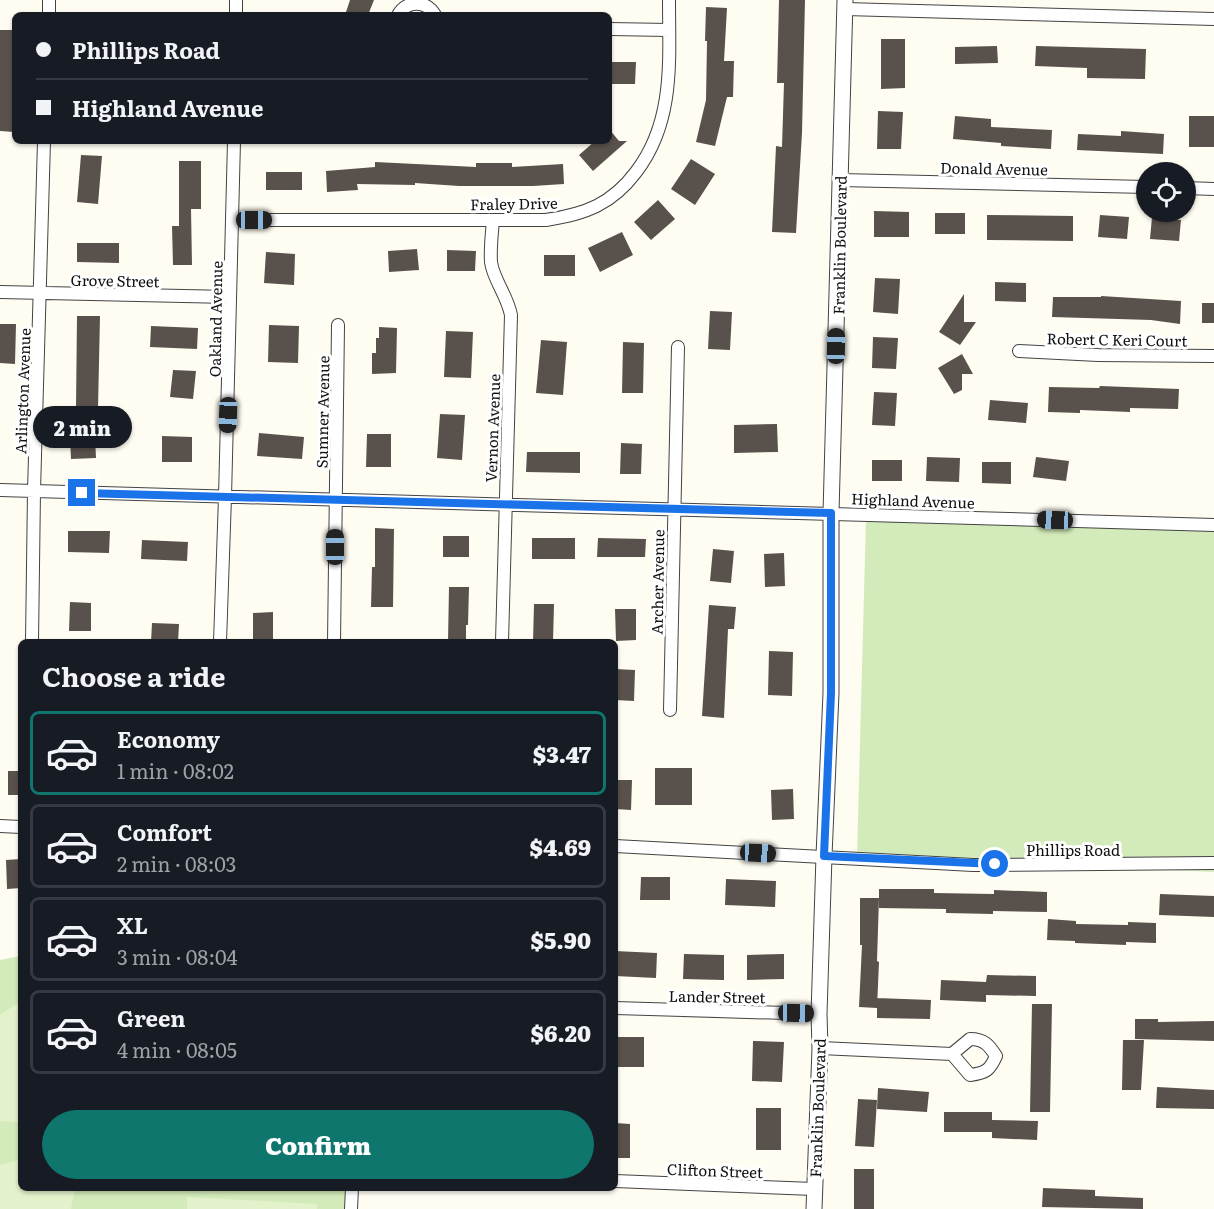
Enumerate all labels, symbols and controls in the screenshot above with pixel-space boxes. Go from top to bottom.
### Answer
text: Phillips Road [72,33,220,66]
text: Highland Avenue [72,91,263,124]
street label: Donald Avenue [940,156,1048,180]
map controls [1136,162,1196,222]
button: locate [1136,162,1196,222]
street label: Franklin Boulevard [826,175,852,315]
street label: Fraley Drive [470,191,558,215]
car [236,211,272,229]
street label: Oakland Avenue [202,260,228,377]
street label: Grove Street [70,268,160,292]
street label: Robert C Keri Court [1046,326,1188,352]
street label: Arlington Avenue [8,327,36,454]
car [827,328,845,364]
street label: Sumner Avenue [310,355,334,469]
street label: Vernon Avenue [479,373,505,483]
car [218,397,238,433]
callout: 2 min [32,406,132,448]
text: 2 min [54,412,111,442]
route end [68,479,95,506]
street label: Highland Avenue [851,486,975,514]
car [1037,510,1073,530]
car [326,529,344,565]
street label: Archer Avenue [645,529,669,635]
text: Choose a ride [42,655,225,695]
text: Economy [117,722,220,755]
icon: car [45,726,99,780]
text: $3.47 [533,737,591,770]
text: 1 min · 08:02 [117,755,234,785]
text: Comfort [117,815,212,848]
icon: car [45,819,99,873]
text: $4.69 [530,830,591,863]
street label: Phillips Road [1026,838,1120,861]
car [740,843,776,863]
text: 2 min · 08:03 [117,848,236,878]
route start [981,850,1008,877]
text: XL [117,908,148,941]
icon: car [45,912,99,966]
text: $5.90 [530,923,591,956]
text: 3 min · 08:04 [117,941,238,971]
street label: Lander Street [668,984,766,1008]
text: Green [117,1001,186,1034]
car [778,1004,814,1022]
icon: car [45,1005,99,1059]
text: $6.20 [531,1016,591,1049]
text: 4 min · 08:05 [117,1034,237,1064]
street label: Franklin Boulevard [803,1038,831,1178]
button: Confirm [42,1110,594,1179]
street label: Clifton Street [667,1157,763,1183]

